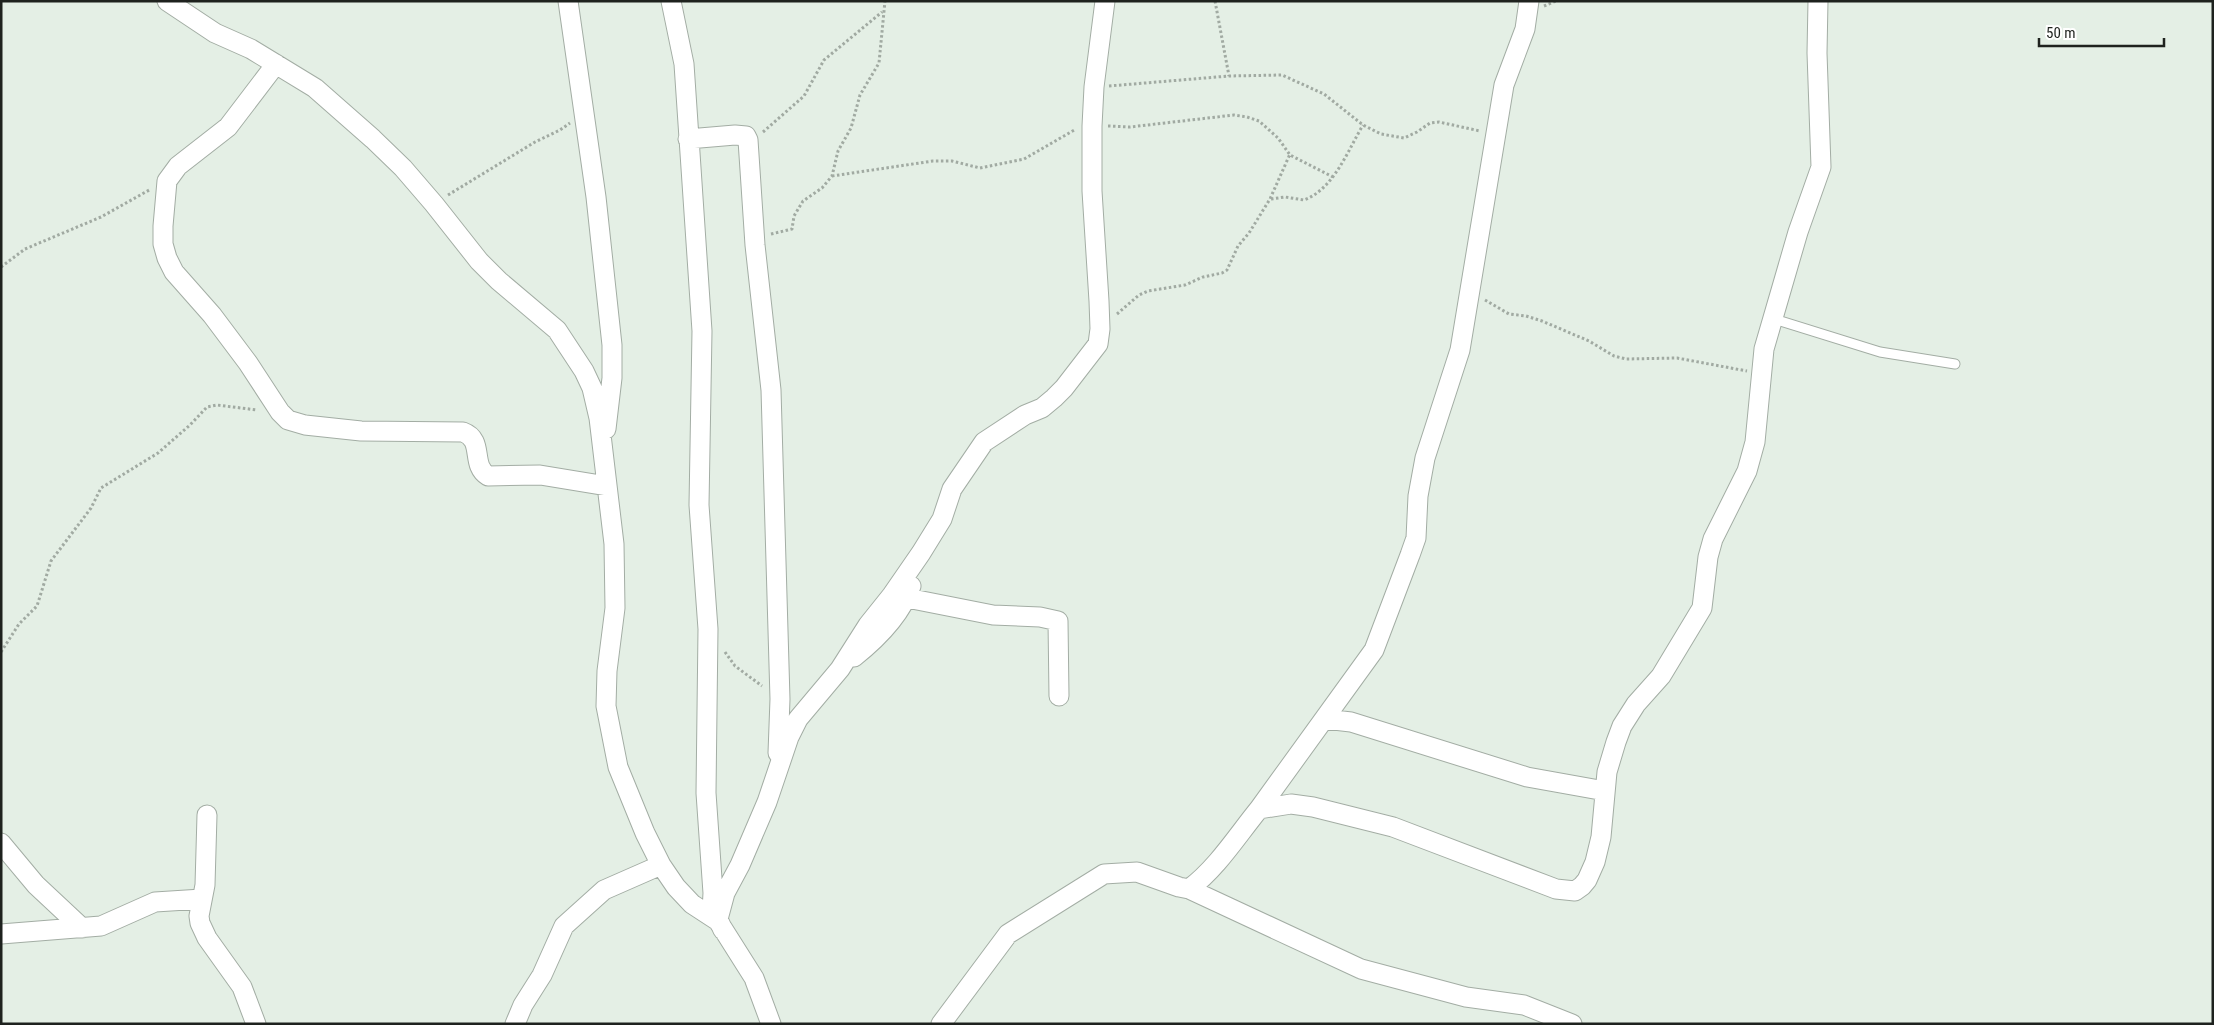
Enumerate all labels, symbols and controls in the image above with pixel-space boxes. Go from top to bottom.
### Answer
scale bar [2039,15,2164,47]
text: 50 m [2046,24,2076,42]

